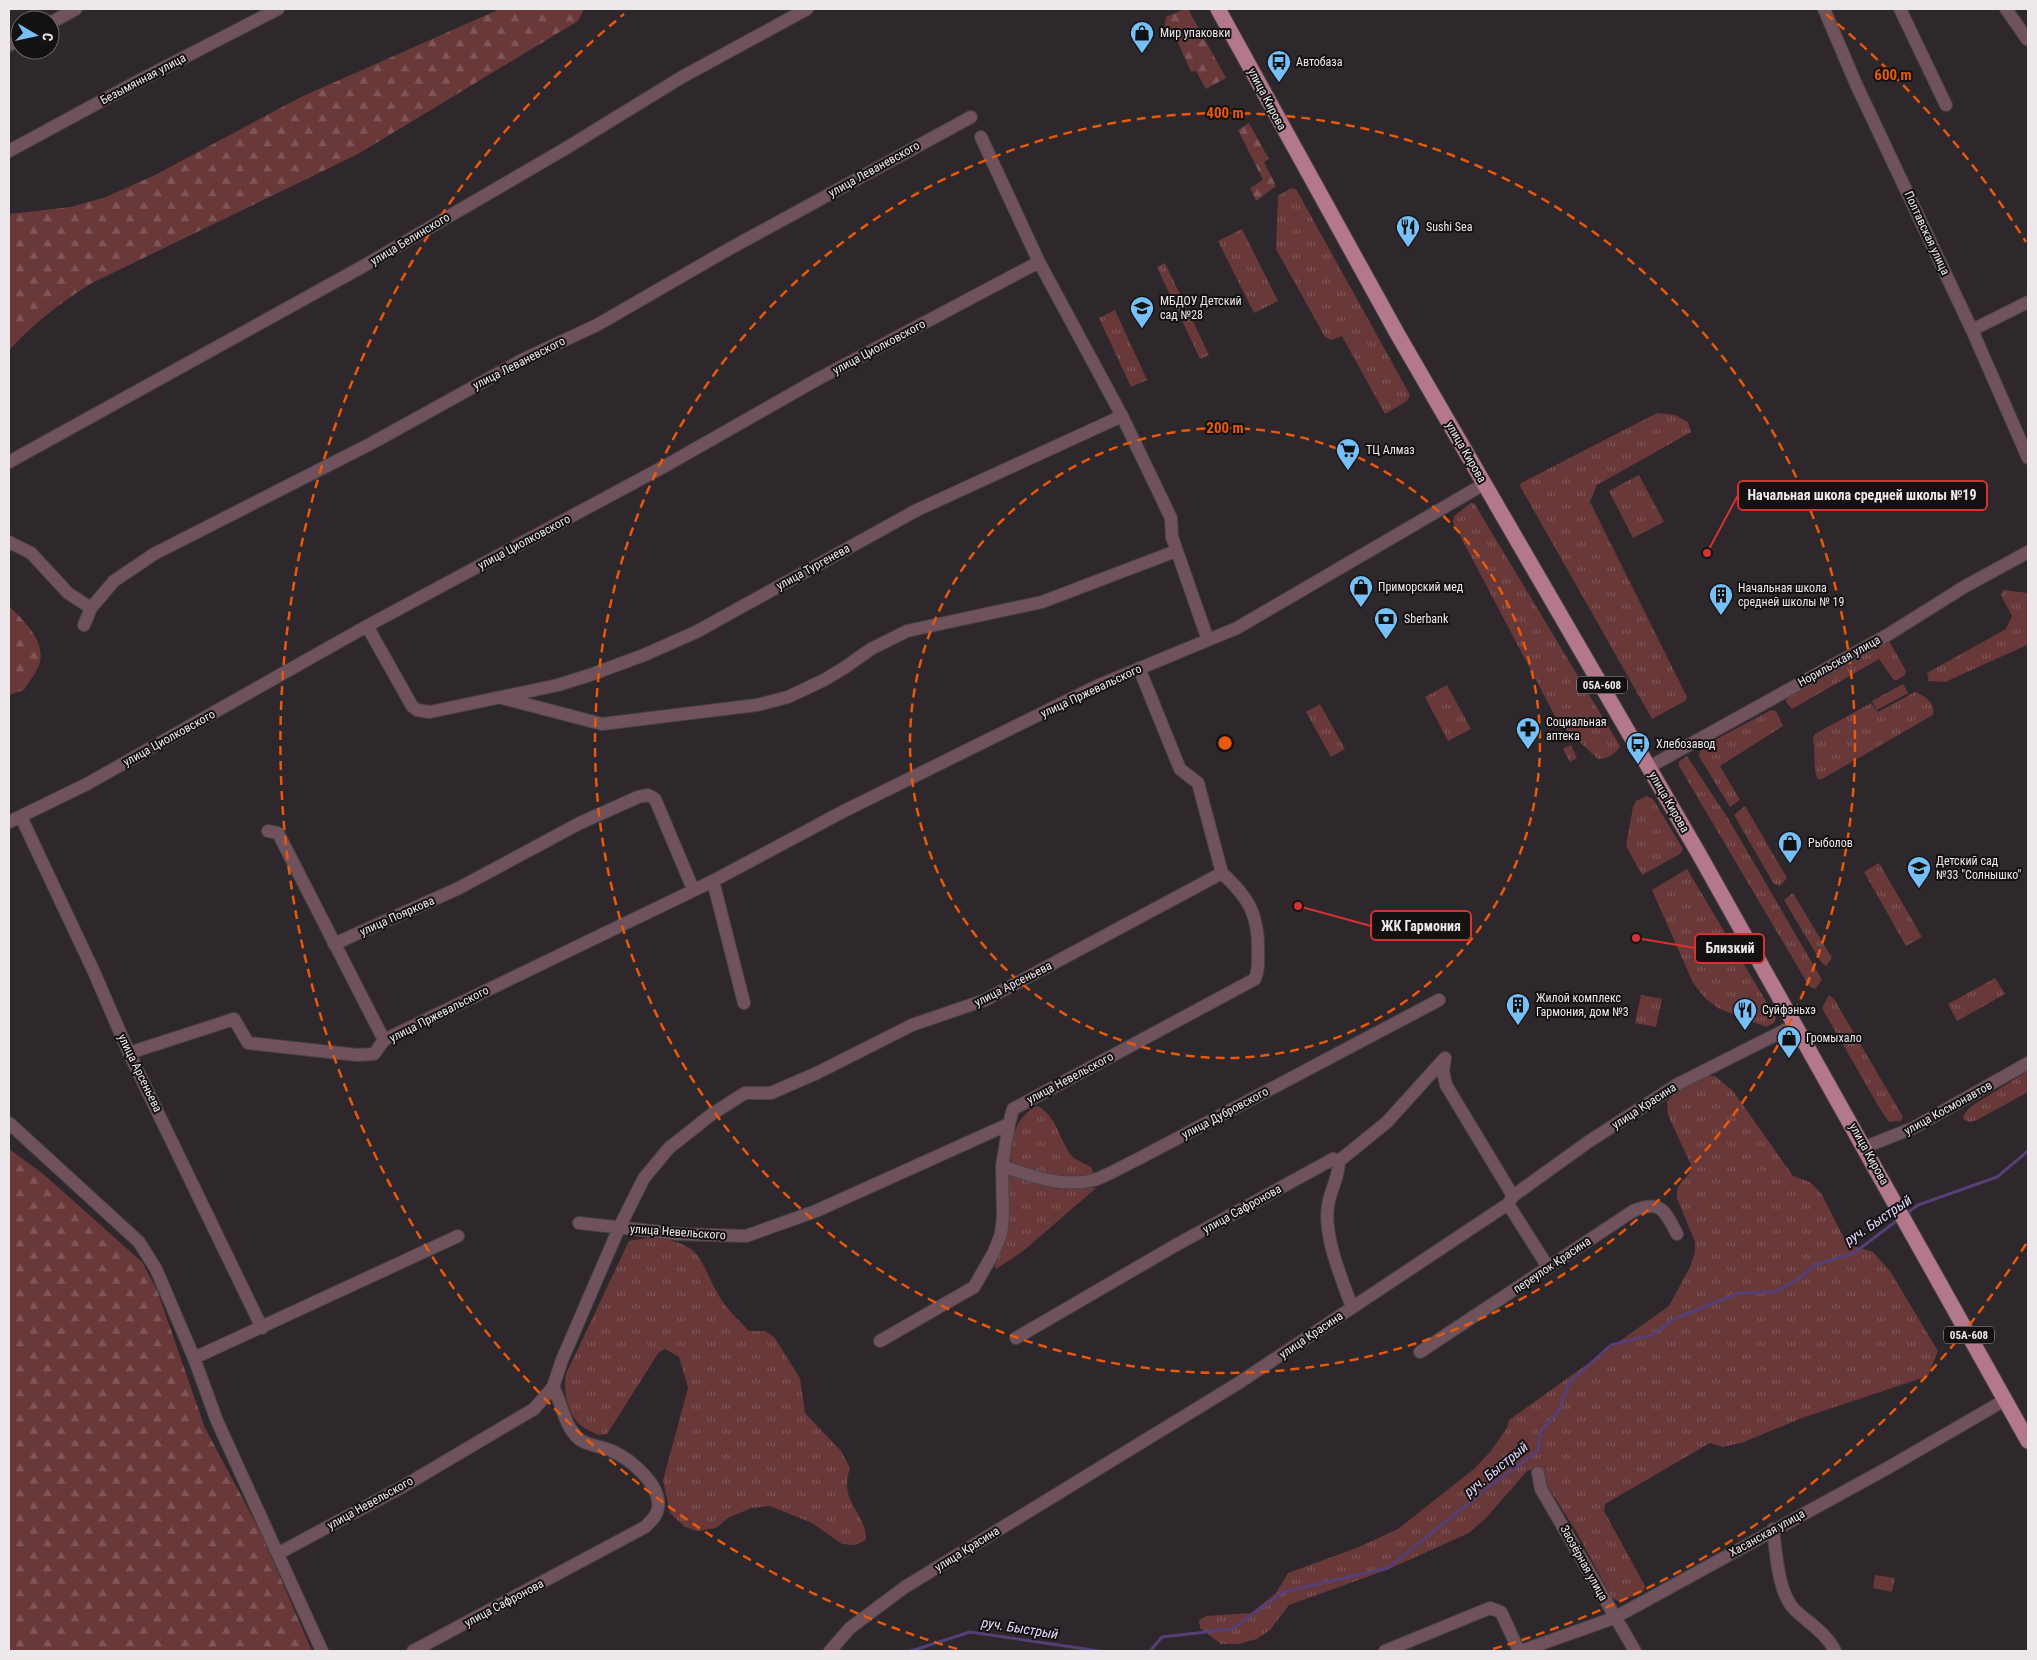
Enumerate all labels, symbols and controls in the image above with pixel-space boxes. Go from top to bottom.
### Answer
north arrow [10,10,60,60]
shop icon: Мир упаковки [1129,20,1155,54]
place label: Мир упаковки [1160,26,1230,40]
text: С [39,32,56,42]
bus stop icon: Автобаза [1266,49,1292,83]
street label: Безымянная улица [98,50,188,107]
place label: Автобаза [1296,55,1343,69]
street label: улица Кирова [1245,66,1289,133]
text: 600 m [1874,66,1912,84]
text: 400 m [1206,104,1244,122]
street label: улица Леваневского [826,138,922,200]
street label: Полтавская улица [1901,189,1953,277]
street label: улица Белинского [368,210,452,268]
restaurant icon: Sushi Sea [1395,214,1421,248]
place label: Sushi Sea [1426,220,1473,234]
place label: МБДОУ Детский сад №28 [1160,294,1242,322]
school or university icon: МБДОУ Детский сад №28 [1129,295,1155,329]
street label: улица Циолковского [830,317,928,377]
street label: улица Леваневского [470,334,568,392]
text: 200 m [1206,419,1244,437]
street label: улица Кирова [1443,419,1489,485]
supermarket icon: ТЦ Алмаз [1335,437,1361,471]
place label: ТЦ Алмаз [1366,443,1415,457]
callout: Начальная школа средней школы №19 [1738,481,1987,510]
text: Начальная школа средней школы №19 [1748,487,1977,503]
street label: улица Циолковского [475,512,573,572]
street label: улица Тургенева [774,541,852,593]
shop icon: Приморский мед [1348,574,1374,608]
place label: Приморский мед [1378,580,1464,594]
place label: Начальная школа средней школы № 19 [1738,581,1844,609]
building icon: Начальная школа средней школы № 19 [1708,582,1734,616]
bank icon: Sberbank [1373,606,1399,640]
place label: Sberbank [1404,612,1449,626]
street label: Норильская улица [1795,632,1883,689]
street label: улица Пржевальского [1038,661,1144,721]
road number: 05А-608 [1577,676,1627,694]
street label: улица Циолковского [121,707,217,769]
place label: Социальная аптека [1546,715,1607,743]
pharmacy icon: Социальная аптека [1515,716,1541,750]
bus stop icon: Хлебoзавод [1625,731,1651,765]
centre of rings [1216,734,1234,752]
place label: Хлебoзавод [1656,737,1716,751]
street label: улица Кирова [1646,769,1692,835]
shop icon: Рыболов [1777,830,1803,864]
place label: Рыболов [1808,836,1853,850]
place label: Детский сад №33 "Солнышко" [1936,854,2022,882]
school or university icon: Детский сад №33 "Солнышко" [1906,855,1932,889]
street label: улица Пояркова [357,893,437,939]
callout: ЖК Гармония [1371,911,1471,940]
text: ЖК Гармония [1381,918,1461,934]
callout: Близкий [1695,934,1764,963]
text: Близкий [1705,940,1755,956]
street label: улица Арсеньева [972,958,1054,1010]
street label: улица Пржевальского [387,983,491,1045]
place label: Жилой комплекс Гармония, дом №3 [1536,991,1629,1019]
building icon: Жилой комплекс Гармония, дом №3 [1505,992,1531,1026]
restaurant icon: Суйфэньхэ [1732,997,1758,1031]
place label: Суйфэньхэ [1762,1003,1816,1017]
shop icon: Громыхало [1776,1025,1802,1059]
place label: Громыхало [1806,1031,1862,1045]
street label: улица Арсеньева [115,1032,165,1115]
street label: улица Невельского [1024,1049,1116,1107]
street label: улица Космонавтов [1902,1078,1994,1138]
street label: улица Красина [1609,1080,1679,1132]
street label: улица Дубровского [1179,1084,1271,1142]
street label: улица Кирова [1846,1121,1892,1187]
street label: улица Сафронова [1200,1181,1284,1236]
water label: руч. Быстрый [1841,1192,1915,1249]
street label: улица Невельского [630,1222,726,1242]
street label: переулок Красина [1511,1234,1594,1296]
street label: улица Красина [1277,1308,1346,1361]
road number: 05А-608 [1944,1326,1994,1344]
water label: руч. Быстрый [1460,1438,1531,1500]
street label: улица Невельского [325,1474,415,1532]
street label: Хасанская улица [1727,1506,1808,1560]
street label: улица Красина [932,1523,1002,1574]
street label: Заозёрная улица [1557,1523,1611,1603]
street label: улица Сафронова [462,1576,546,1630]
water label: руч. Быстрый [980,1614,1060,1642]

